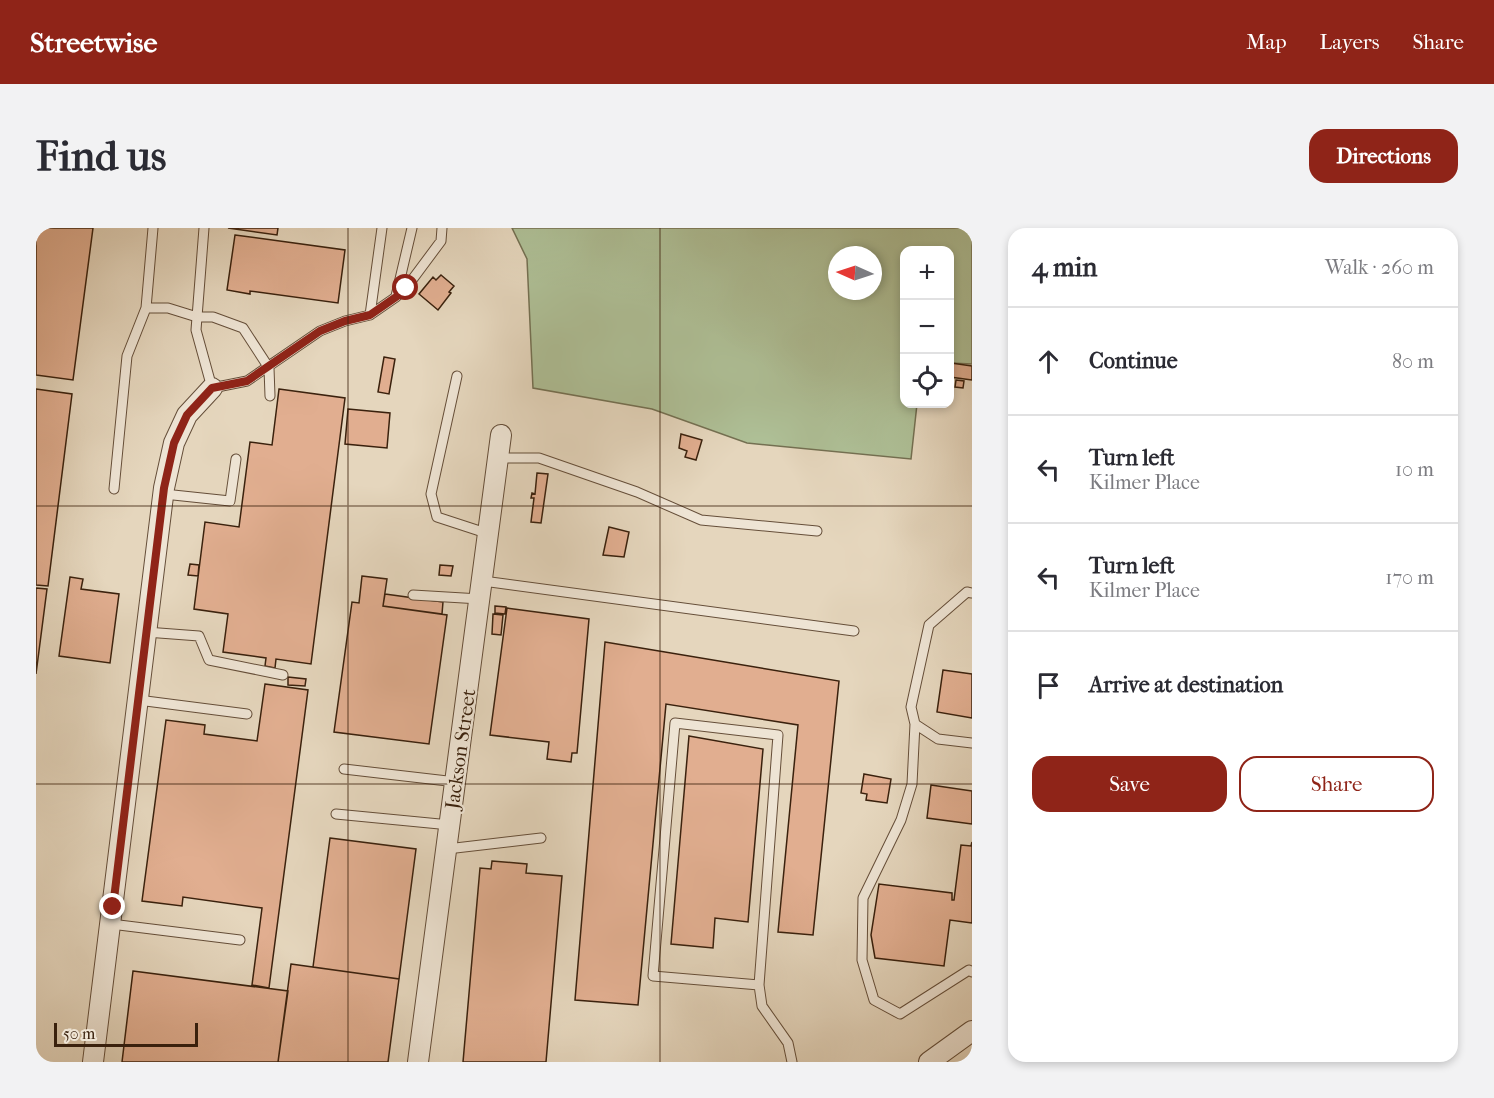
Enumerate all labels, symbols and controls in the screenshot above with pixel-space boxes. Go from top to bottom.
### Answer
text: Streetwise [30,26,157,59]
text: Map [1246,30,1287,54]
text: Layers [1320,30,1379,54]
text: Share [1412,30,1464,54]
button: Directions [1309,129,1458,183]
text: Find us [36,132,166,181]
north arrow [828,246,882,300]
map controls [900,246,954,408]
button: + [900,246,954,300]
text: 4 min [1032,252,1097,283]
text: Walk · 260 m [1325,256,1434,279]
route start [392,274,418,300]
button: − [900,300,954,354]
icon: ahead [1032,345,1065,378]
text: Continue [1089,348,1178,374]
text: 80 m [1392,350,1434,373]
button: locate [900,354,954,408]
text: Turn left [1089,445,1175,471]
icon: left [1032,453,1065,486]
text: 10 m [1395,458,1434,481]
text: Kilmer Place [1089,471,1200,494]
text: Turn left [1089,553,1175,579]
icon: left [1032,561,1065,594]
text: 170 m [1385,566,1434,589]
text: Kilmer Place [1089,579,1200,602]
icon: arrive [1032,669,1065,702]
text: Arrive at destination [1089,672,1283,698]
street label: Jackson Street [440,687,480,813]
button: Save [1032,756,1227,812]
button: Share [1239,756,1434,812]
route end [99,893,125,919]
scale bar [54,1020,198,1048]
text: 50 m [63,1024,95,1043]

